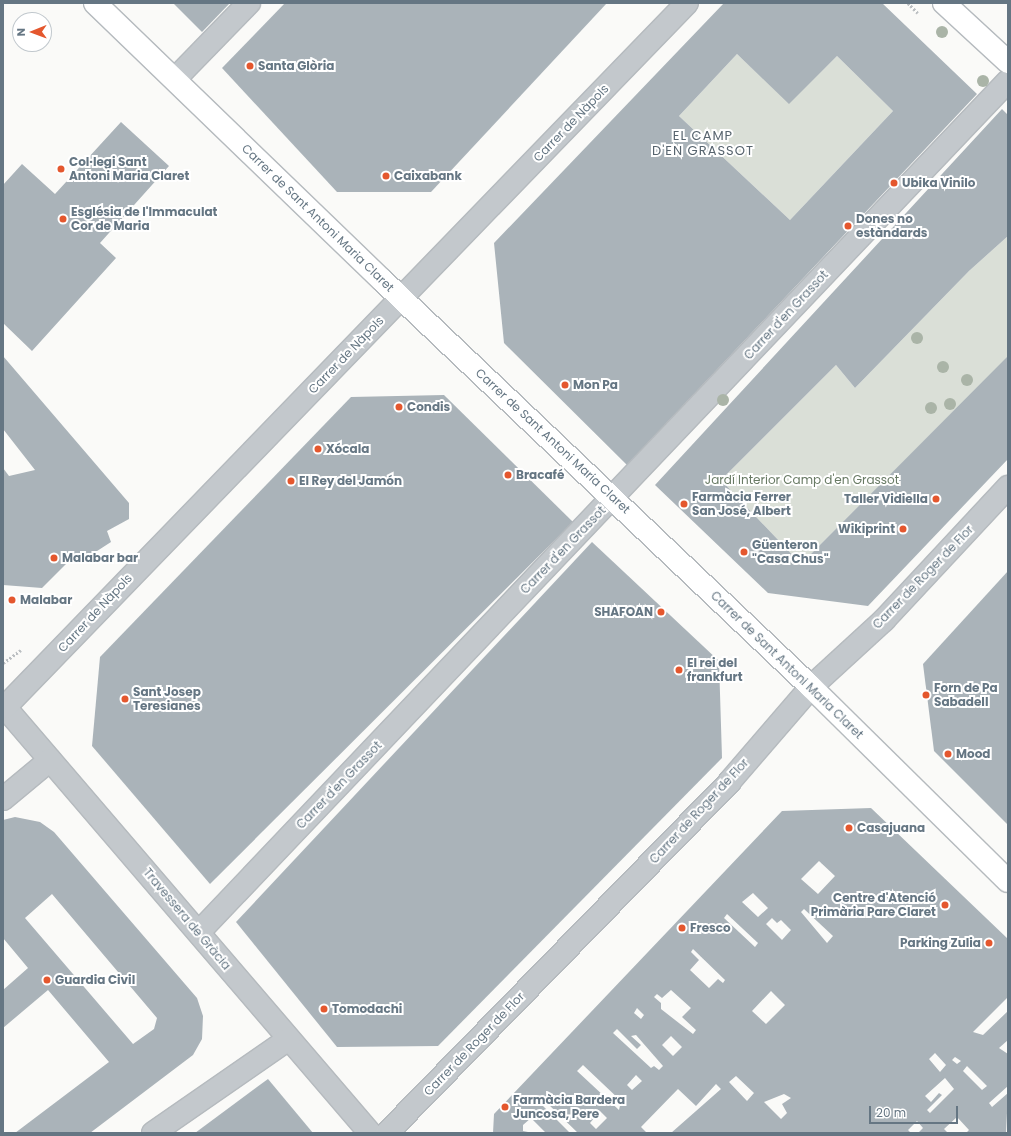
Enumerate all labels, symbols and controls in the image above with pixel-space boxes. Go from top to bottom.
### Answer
north arrow [12,12,52,52]
text: N [13,28,29,36]
place label: Santa Glòria [258,59,334,73]
marker: Santa Glòria [245,61,255,71]
street label: Carrer de Nàpols [530,81,612,165]
district label: EL CAMP D'EN GRASSOT [652,129,754,160]
street label: Carrer de Sant Antoni Maria Claret [239,141,397,295]
place label: Col·legi Sant Antoni Maria Claret [69,155,189,183]
marker: Col·legi Sant Antoni Maria Claret [56,164,66,174]
place label: Caixabank [394,169,462,183]
marker: Caixabank [381,171,391,181]
place label: Ubika Vinilo [902,176,975,190]
marker: Ubika Vinilo [889,178,899,188]
place label: Església de l'Immaculat Cor de Maria [71,205,217,233]
place label: Dones no estàndards [856,212,927,240]
marker: Església de l'Immaculat Cor de Maria [58,214,68,224]
marker: Dones no estàndards [843,221,853,231]
street label: Carrer d'en Grassot [741,268,831,362]
street label: Carrer de Nàpols [305,313,387,397]
street label: Carrer de Sant Antoni Maria Claret [473,365,633,517]
place label: Mon Pa [573,378,618,392]
marker: Mon Pa [560,380,570,390]
place label: Condis [407,400,450,414]
marker: Condis [394,402,404,412]
place label: Xócala [326,442,369,456]
marker: Xócala [313,444,323,454]
place label: Bracafé [516,468,564,482]
marker: Bracafé [503,470,513,480]
park label: Jardí Interior Camp d'en Grassot [705,473,899,487]
place label: El Rey del Jamón [299,474,402,488]
marker: El Rey del Jamón [286,476,296,486]
place label: Farmàcia Ferrer San José, Albert [692,490,791,518]
place label: Taller Vidiella [844,492,928,506]
marker: Taller Vidiella [931,494,941,504]
marker: Farmàcia Ferrer San José, Albert [679,499,689,509]
street label: Carrer d'en Grassot [517,503,609,597]
place label: Wikiprint [838,522,895,536]
street label: Carrer de Roger de Flor [870,522,976,632]
marker: Wikiprint [898,524,908,534]
place label: Güenteron "Casa Chus" [752,538,829,566]
marker: Güenteron "Casa Chus" [739,547,749,557]
place label: Malabar bar [62,551,138,565]
marker: Malabar bar [49,553,59,563]
street label: Carrer de Nàpols [55,571,135,655]
street label: Carrer de Sant Antoni Maria Claret [708,588,866,742]
place label: Malabar [20,593,72,607]
marker: Malabar [7,595,17,605]
place label: SHAFOAN [594,605,653,619]
marker: SHAFOAN [656,607,666,617]
place label: El rei del frankfurt [687,656,743,684]
marker: El rei del frankfurt [674,665,684,675]
place label: Forn de Pa Sabadell [934,681,998,709]
place label: Sant Josep Teresianes [133,685,201,713]
marker: Forn de Pa Sabadell [921,690,931,700]
marker: Sant Josep Teresianes [120,694,130,704]
street label: Carrer d'en Grassot [293,738,385,832]
place label: Mood [956,747,990,761]
marker: Mood [943,749,953,759]
street label: Carrer de Roger de Flor [647,756,751,866]
place label: Casajuana [857,821,925,835]
marker: Casajuana [844,823,854,833]
street label: Travessera de Gràcia [140,865,234,973]
place label: Centre d'Atenció Primària Pare Claret [811,891,936,919]
marker: Centre d'Atenció Primària Pare Claret [939,899,951,911]
place label: Fresco [690,921,731,935]
marker: Fresco [677,923,687,933]
place label: Parking Zulia [900,936,981,950]
marker: Parking Zulia [984,938,994,948]
place label: Guardia Civil [55,973,135,987]
marker: Guardia Civil [42,975,52,985]
street label: Carrer de Roger de Flor [421,989,527,1099]
place label: Tomodachi [332,1002,402,1016]
marker: Tomodachi [319,1004,329,1014]
place label: Farmàcia Bardera Juncosa, Pere [513,1093,625,1121]
scale bar [871,1098,960,1124]
marker: Farmàcia Bardera Juncosa, Pere [500,1102,510,1112]
text: 20 m [876,1104,906,1121]

